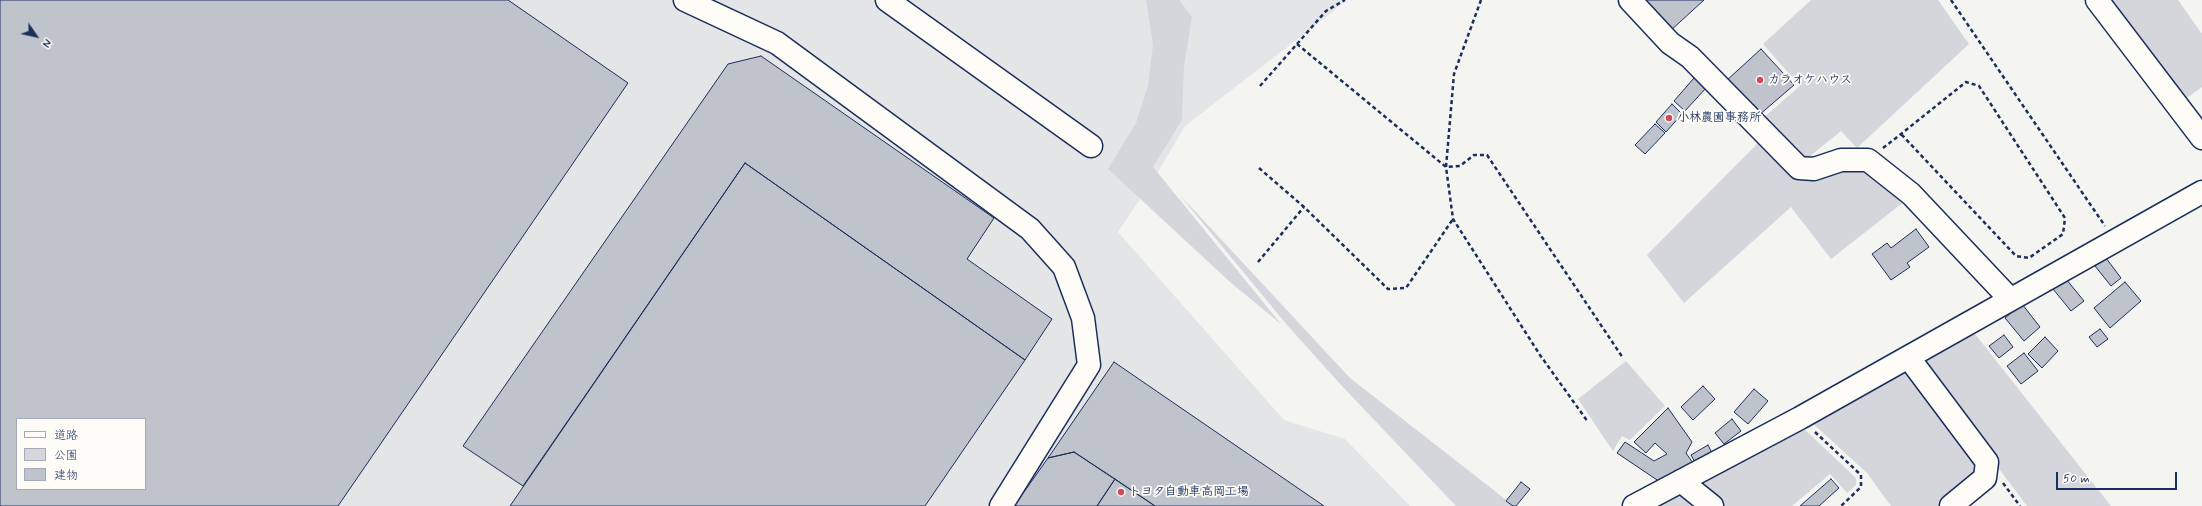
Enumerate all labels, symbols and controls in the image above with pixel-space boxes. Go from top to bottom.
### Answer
north arrow [16,16,56,56]
text: N [38,36,54,50]
place label: カラオケハウス [1768,73,1852,87]
marker: カラオケハウス [1755,75,1765,85]
place label: 小林農園事務所 [1677,111,1761,125]
marker: 小林農園事務所 [1664,113,1674,123]
legend [16,418,146,490]
text: 道路 [54,428,78,444]
text: 公園 [54,448,78,464]
scale bar [2058,464,2179,490]
text: 建物 [54,468,78,484]
text: 50 m [2063,471,2090,487]
place label: トヨタ自動車高岡工場 [1129,485,1249,499]
marker: トヨタ自動車高岡工場 [1116,487,1126,497]

